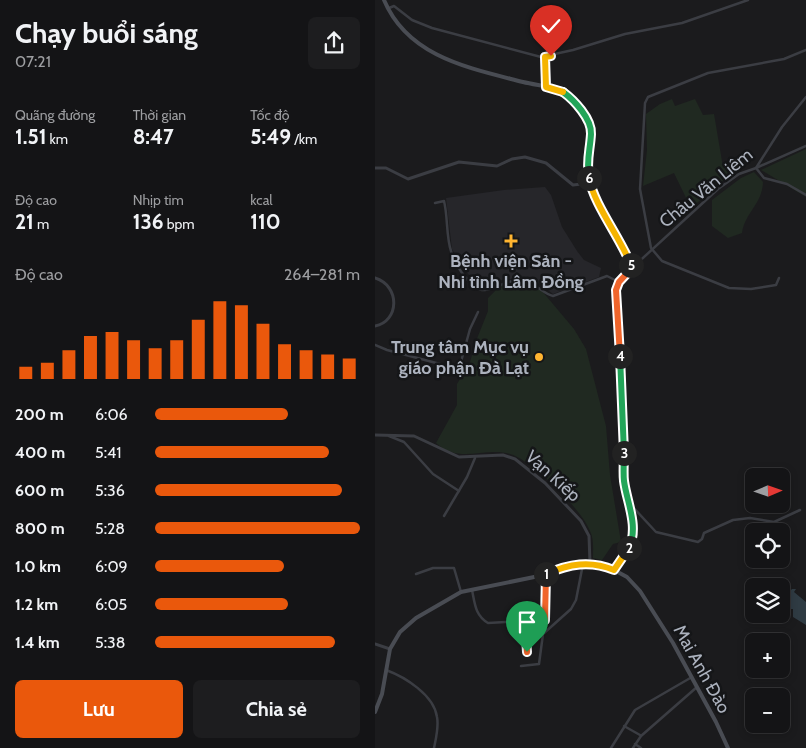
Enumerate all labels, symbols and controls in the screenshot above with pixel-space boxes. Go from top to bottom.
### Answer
pin [530,5,572,56]
icon: check [537,12,565,40]
text: Chạy buổi sáng [15,16,198,50]
button: share [308,17,360,69]
text: 07:21 [15,52,51,71]
text: Quãng đường [15,106,95,124]
text: Thời gian [133,106,186,124]
text: Tốc độ [250,106,289,124]
text: 1.51 [15,124,46,149]
text: 8:47 [133,124,174,149]
text: 5:49 [250,124,291,149]
text: km [46,130,68,148]
text: /km [291,130,317,148]
street label: Châu Văn Liêm [655,144,757,232]
pin: 6 [577,166,601,190]
text: 6 [586,169,593,187]
text: Độ cao [15,191,57,209]
text: Nhịp tim [133,191,184,209]
text: kcal [250,191,273,209]
text: 21 [15,209,34,234]
text: 136 [133,209,164,234]
text: 110 [250,209,281,234]
text: m [34,215,49,233]
text: bpm [164,215,195,233]
marker: Bệnh viện Sản - Nhi tỉnh Lâm Đồng [504,234,518,248]
place label: Bệnh viện Sản - Nhi tỉnh Lâm Đồng [438,250,584,293]
pin: 5 [619,252,643,278]
text: 5 [628,256,635,274]
text: Độ cao [15,265,63,284]
text: 264–281 m [284,265,360,284]
place label: Trung tâm Mục vụ giáo phận Đà Lạt [391,336,529,379]
pin: 4 [607,344,633,368]
text: 4 [616,347,625,365]
marker: Trung tâm Mục vụ giáo phận Đà Lạt [533,351,545,363]
text: 200 m [15,405,64,424]
text: 6:06 [95,405,128,424]
pin: 3 [611,440,637,466]
text: 400 m [15,443,65,462]
text: 5:41 [95,443,121,462]
text: 3 [621,444,628,462]
street label: Vạn Kiếp [521,446,585,506]
north arrow [745,468,790,512]
map controls [745,468,790,733]
text: 600 m [15,481,64,500]
text: 5:36 [95,481,125,500]
text: 800 m [15,519,65,538]
text: 5:28 [95,519,125,538]
button: locate [745,523,790,568]
pin: 2 [617,536,641,560]
text: 2 [626,539,633,557]
text: 1.0 km [15,557,61,576]
text: 6:09 [95,557,128,576]
pin: 1 [533,562,559,586]
text: 1 [544,565,549,583]
button: layers [745,578,790,623]
text: 1.2 km [15,595,58,614]
text: 6:05 [95,595,127,614]
pin [506,601,548,652]
icon: arrive [513,608,541,636]
street label: Mai Anh Đào [669,621,735,717]
text: 1.4 km [15,633,60,652]
text: 5:38 [95,633,125,652]
button: + [745,633,790,678]
button: Lưu [15,680,183,738]
button: Chia sẻ [193,680,360,738]
button: − [745,688,790,733]

